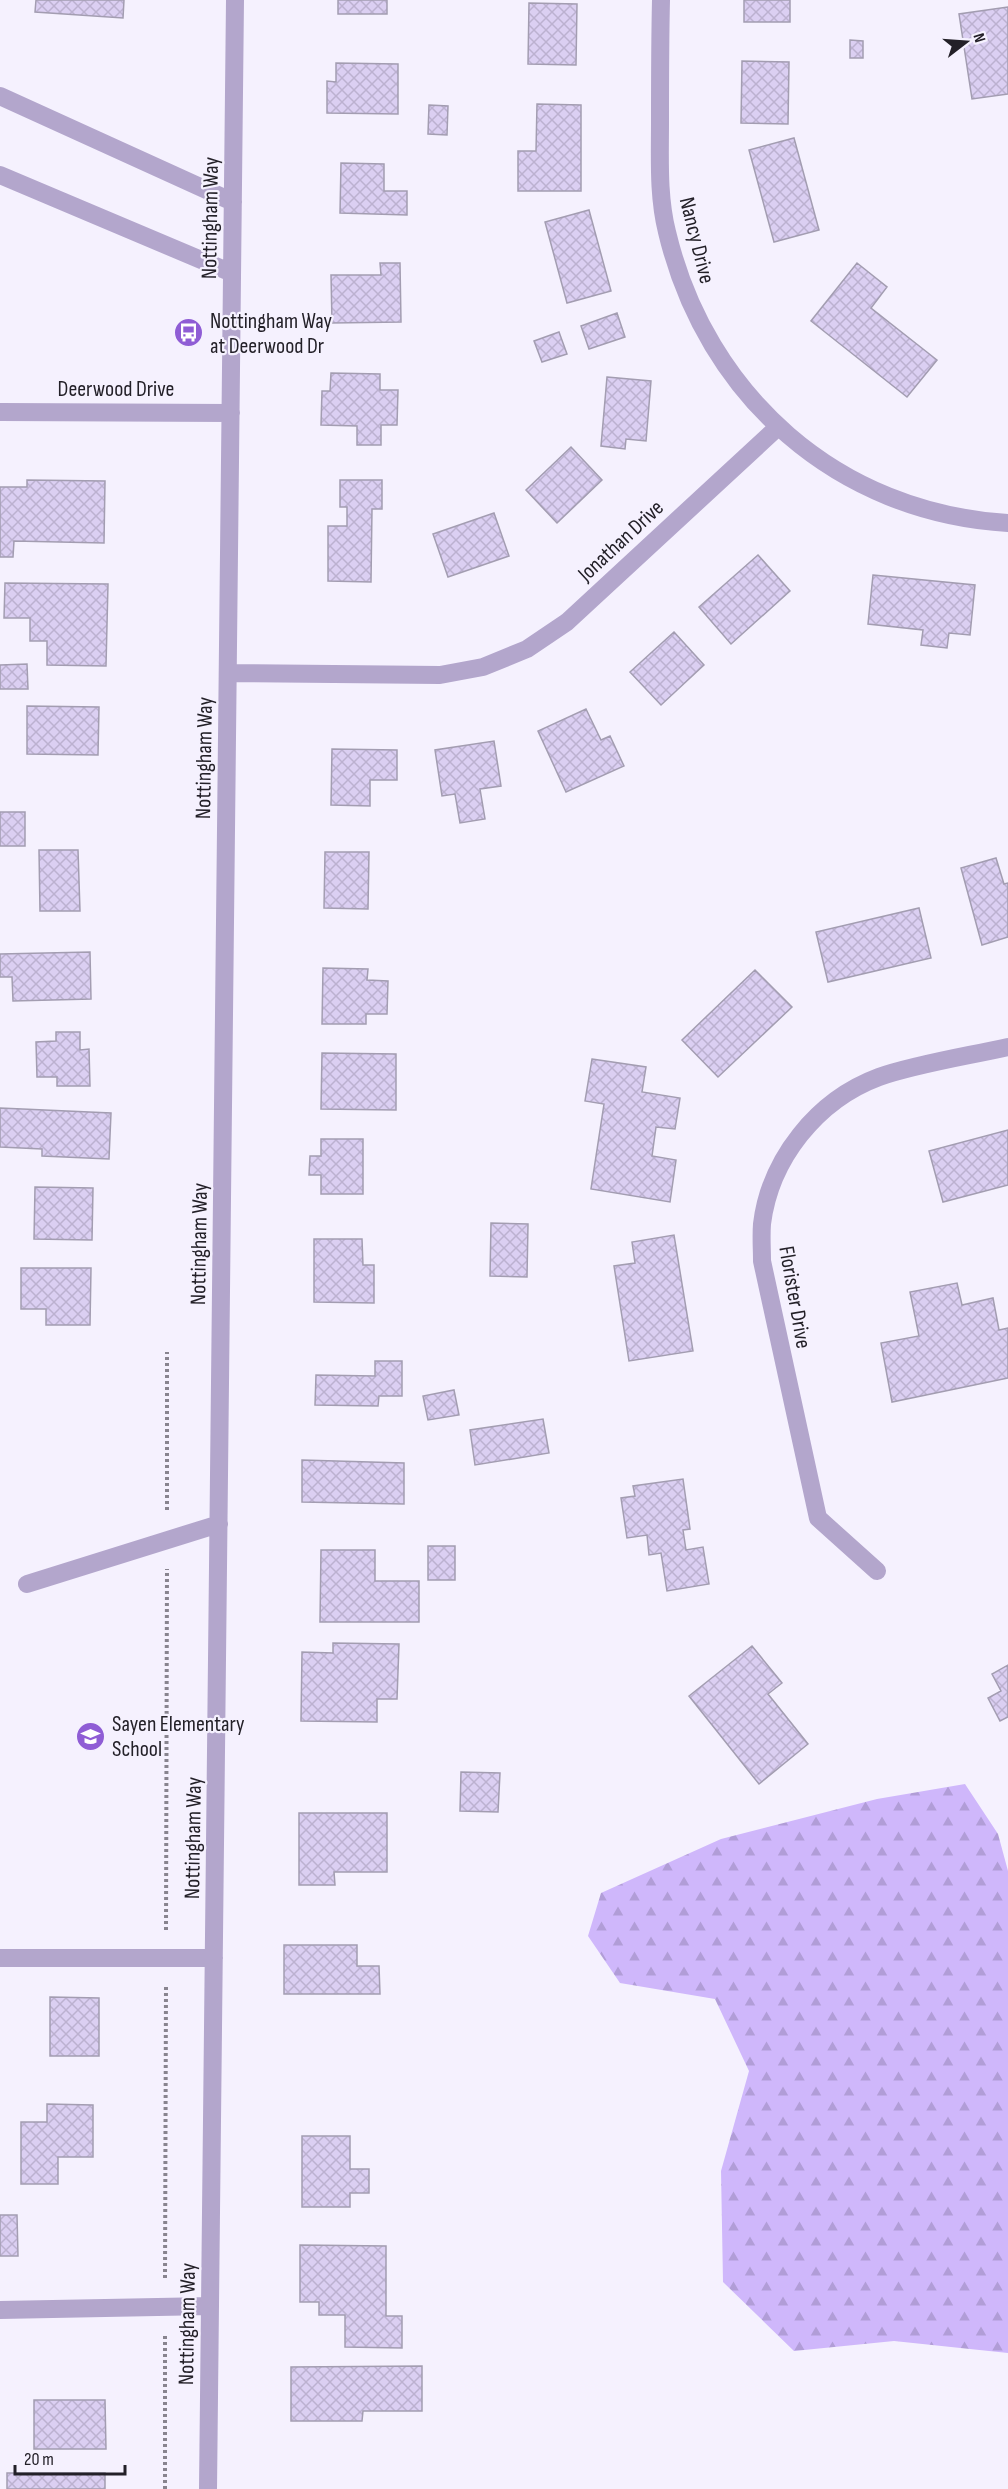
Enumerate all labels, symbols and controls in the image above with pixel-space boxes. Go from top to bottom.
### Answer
north arrow [936,12,996,72]
text: N [969,31,989,45]
street label: Nottingham Way [196,156,225,279]
street label: Nancy Drive [673,194,720,286]
place label: Nottingham Way at Deerwood Dr [210,308,333,360]
bus stop icon: Nottingham Way at Deerwood Dr [173,317,205,349]
street label: Deerwood Drive [58,376,174,403]
street label: Jonathan Drive [572,495,670,588]
street label: Nottingham Way [190,696,219,819]
street label: Nottingham Way [185,1182,214,1305]
street label: Florister Drive [772,1244,817,1351]
place label: Sayen Elementary School [112,1711,245,1763]
school or university icon: Sayen Elementary School [75,1720,107,1752]
street label: Nottingham Way [179,1776,208,1899]
street label: Nottingham Way [173,2262,202,2385]
scale bar [15,2438,124,2476]
text: 20 m [24,2449,54,2470]

